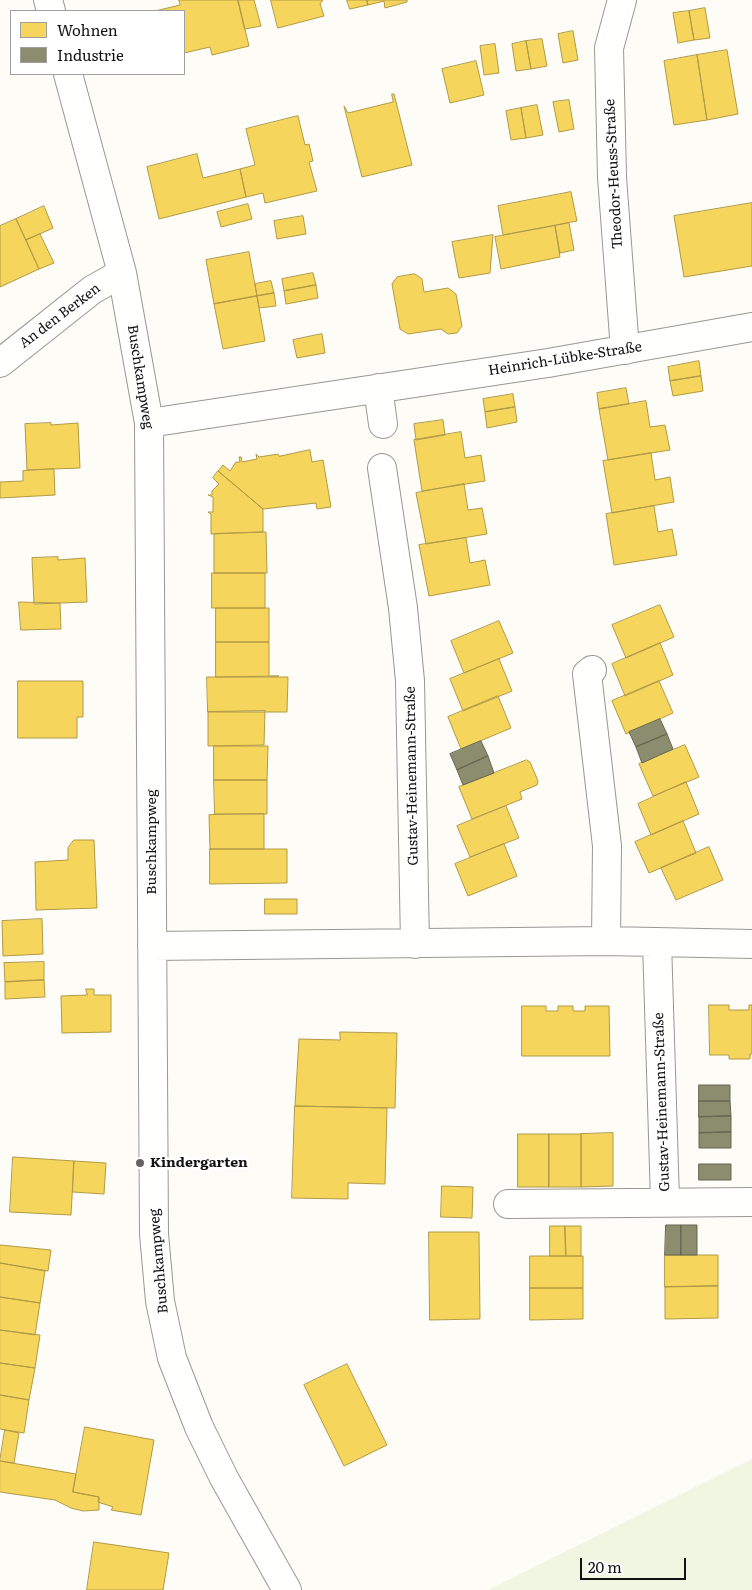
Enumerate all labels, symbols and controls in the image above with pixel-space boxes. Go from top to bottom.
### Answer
legend [10,10,185,75]
text: Wohnen [57,18,118,41]
text: Industrie [57,43,124,66]
street label: Theodor-Heuss-Straße [602,99,626,249]
street label: An den Berken [16,280,104,352]
street label: Buschkampweg [123,324,157,430]
street label: Heinrich-Lübke-Straße [487,339,643,379]
street label: Gustav-Heinemann-Straße [402,686,422,866]
street label: Buschkampweg [144,789,160,895]
street label: Gustav-Heinemann-Straße [650,1012,674,1192]
place label: Kindergarten [150,1155,248,1171]
marker: Kindergarten [134,1157,146,1169]
street label: Buschkampweg [146,1208,172,1314]
scale bar [582,1548,688,1580]
text: 20 m [588,1555,622,1578]

